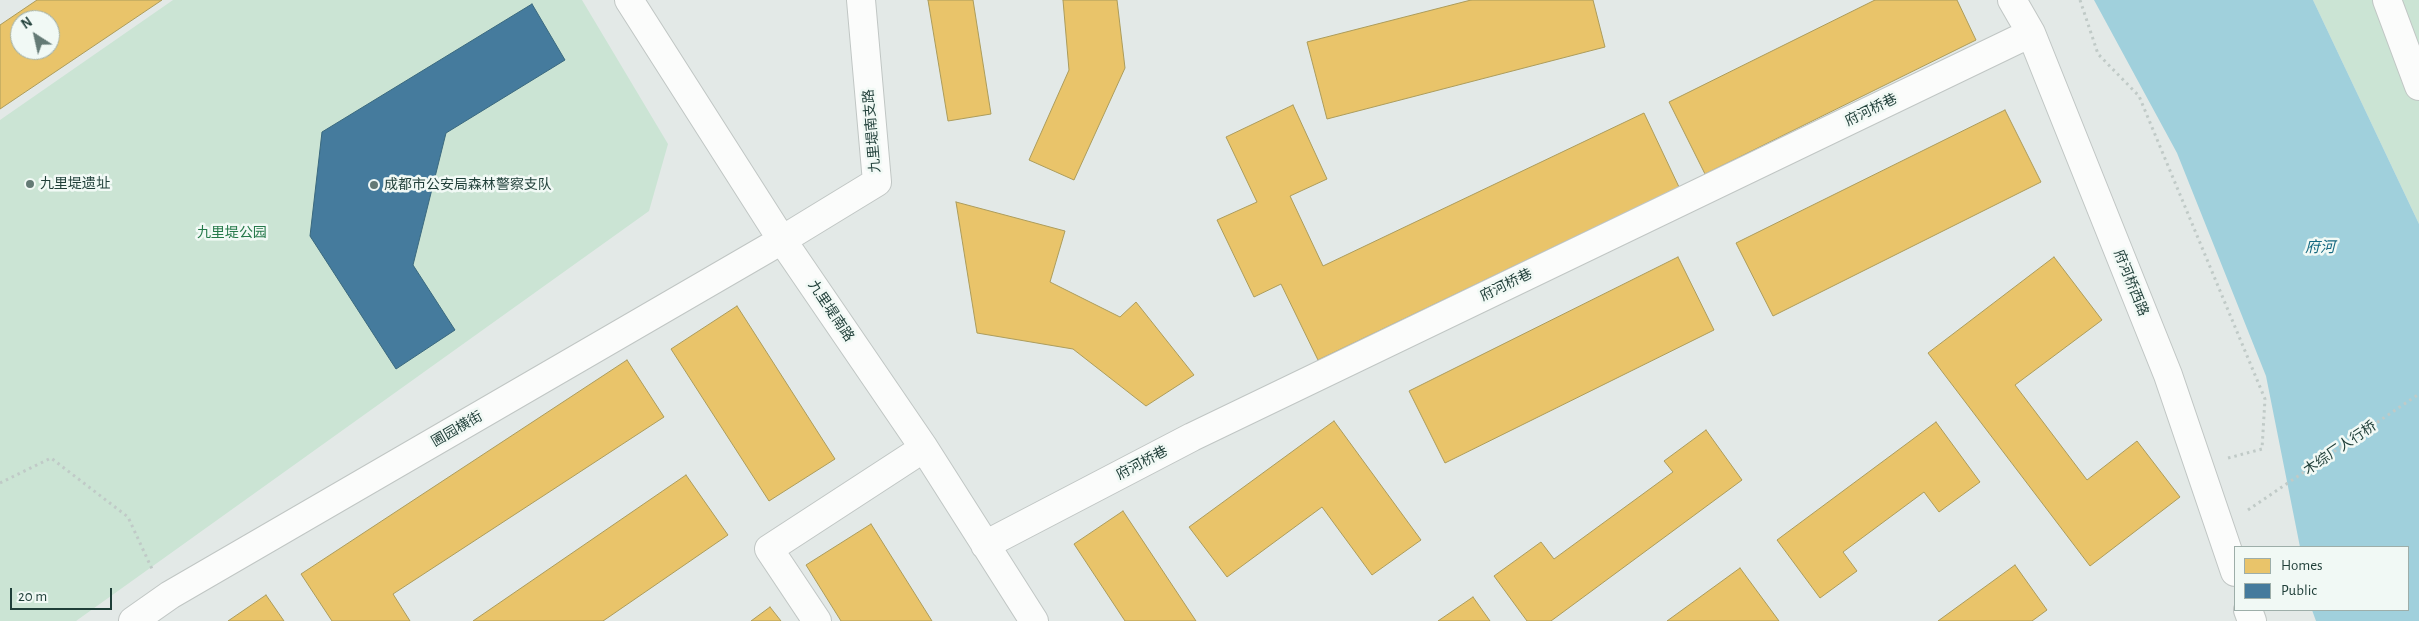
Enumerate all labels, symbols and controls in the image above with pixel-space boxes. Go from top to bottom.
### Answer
north arrow [10,10,60,60]
text: N [19,15,35,32]
street label: 九里堤南支路 [860,88,884,174]
street label: 府河桥巷 [1842,90,1900,130]
place label: 九里堤遗址 [40,176,110,192]
place label: 成都市公安局森林警察支队 [384,177,552,193]
marker: 九里堤遗址 [24,178,36,190]
marker: 成都市公安局森林警察支队 [368,179,380,191]
park label: 九里堤公园 [197,225,267,241]
water label: 府河 [2305,238,2335,256]
street label: 府河桥西路 [2110,247,2152,319]
street label: 府河桥巷 [1477,265,1535,305]
street label: 九里堤南路 [804,277,858,345]
street label: 圃园横街 [429,408,485,450]
street label: 木综厂人行桥 [2300,418,2380,478]
street label: 府河桥巷 [1113,442,1171,484]
legend [2234,546,2409,611]
text: Homes [2281,558,2323,573]
scale bar [12,578,115,610]
text: Public [2281,583,2317,598]
text: 20 m [18,589,47,604]

